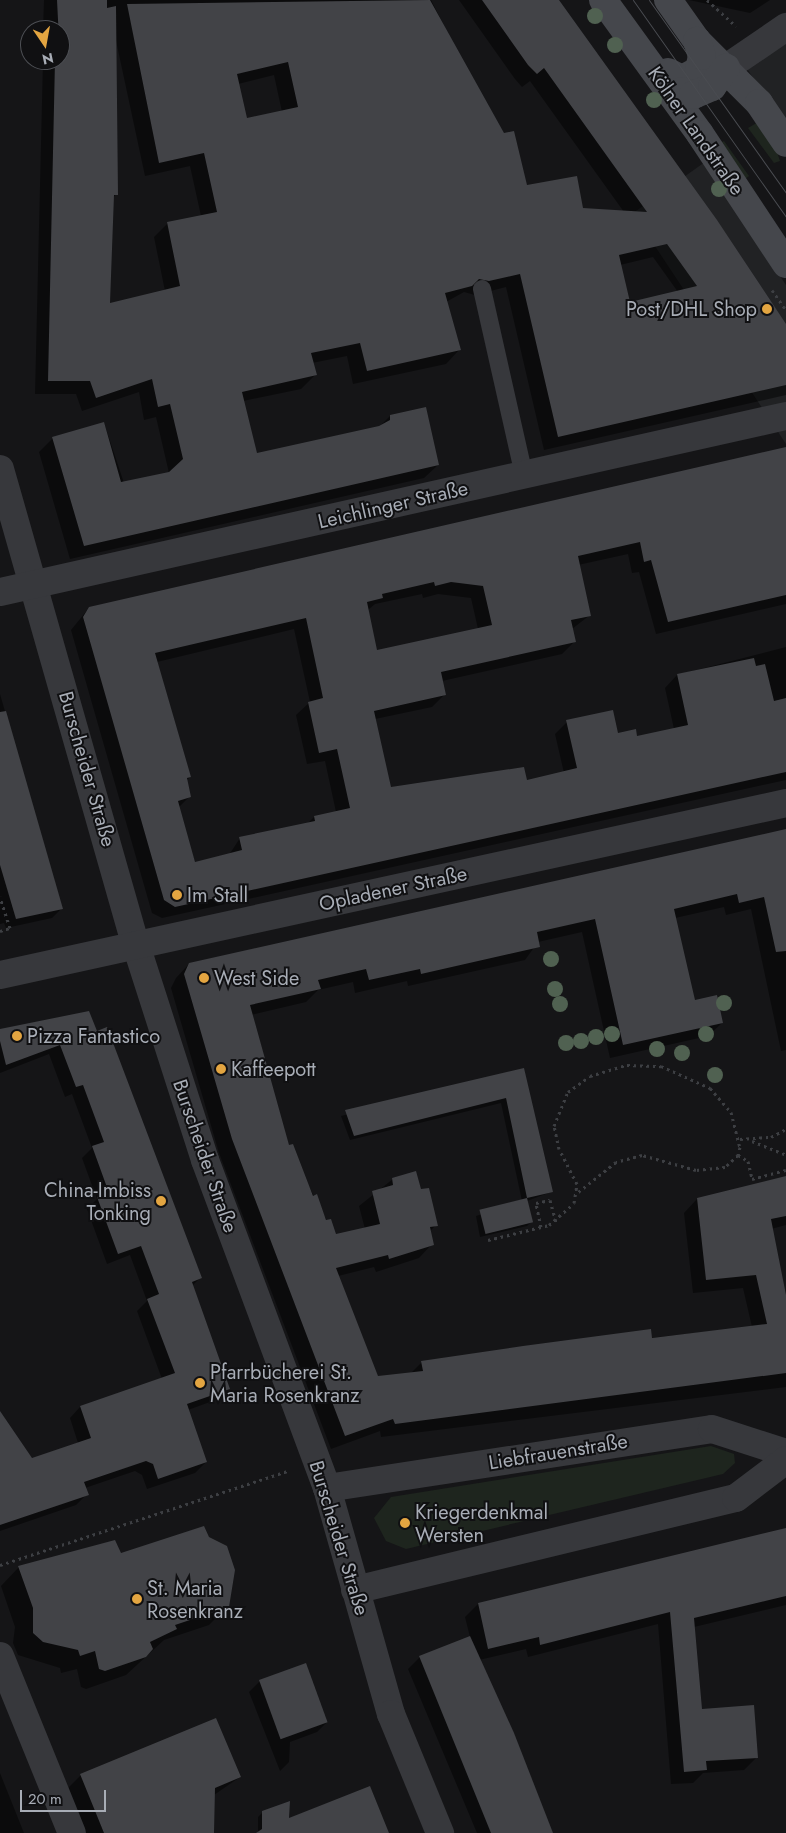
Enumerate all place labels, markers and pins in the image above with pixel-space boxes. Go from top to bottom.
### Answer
place label: Post/DHL Shop [626,297,757,321]
marker: Post/DHL Shop [761,303,773,315]
place label: Im Stall [187,883,248,907]
marker: Im Stall [171,889,183,901]
place label: West Side [214,966,299,990]
marker: West Side [198,972,210,984]
place label: Pizza Fantastico [27,1024,160,1048]
marker: Pizza Fantastico [11,1030,23,1042]
place label: Kaffeepott [231,1057,316,1081]
marker: Kaffeepott [215,1063,227,1075]
place label: China-Imbiss Tonking [44,1178,151,1225]
marker: China-Imbiss Tonking [155,1195,167,1207]
place label: Pfarrbücherei St. Maria Rosenkranz [210,1360,359,1407]
marker: Pfarrbücherei St. Maria Rosenkranz [194,1377,206,1389]
place label: Kriegerdenkmal Wersten [415,1500,548,1547]
marker: Kriegerdenkmal Wersten [399,1517,411,1529]
place label: St. Maria Rosenkranz [147,1576,243,1623]
marker: St. Maria Rosenkranz [131,1593,143,1605]

